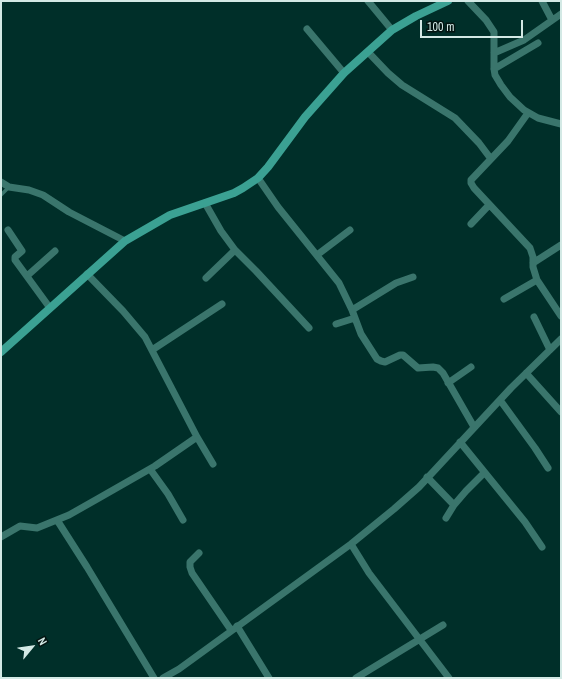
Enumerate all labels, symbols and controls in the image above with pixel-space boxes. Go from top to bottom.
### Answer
scale bar [422,12,525,38]
text: 100 m [427,19,454,35]
north arrow [12,627,52,667]
text: N [35,635,50,647]

